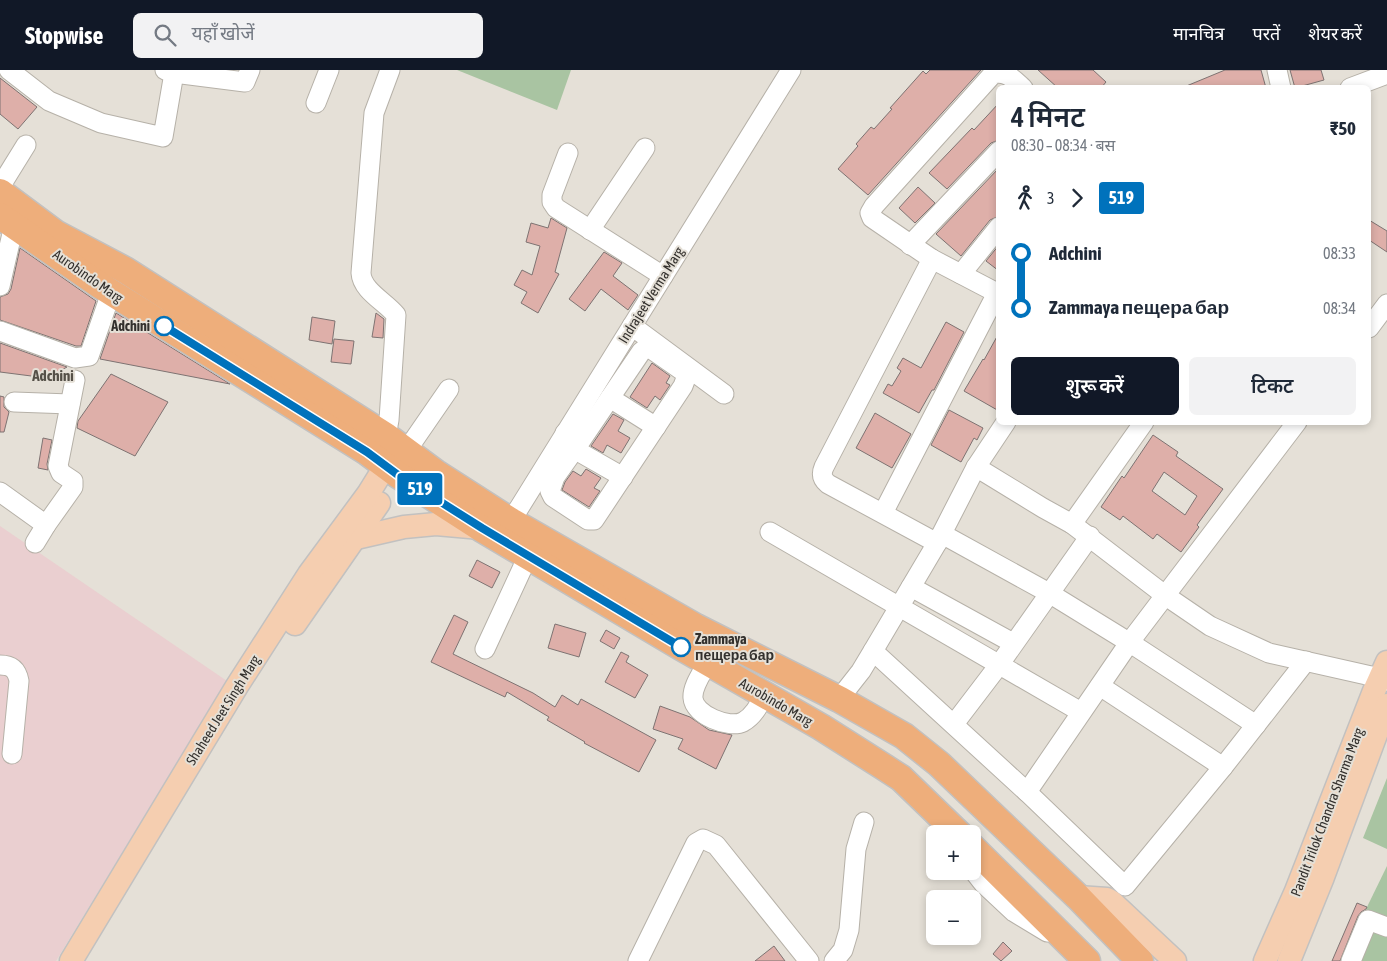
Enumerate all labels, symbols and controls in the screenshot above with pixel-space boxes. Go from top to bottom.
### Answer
search box [133,13,483,58]
icon: search [151,21,179,49]
text: Stopwise [25,22,103,49]
text: यहाँ खोजें [191,22,255,44]
text: मानचित्र [1173,23,1224,44]
text: परतें [1252,23,1280,44]
text: शेयर करें [1308,23,1362,44]
text: 4 मिनट [1011,101,1085,133]
text: ₹50 [1330,117,1356,139]
text: 08:30 – 08:34 · बस [1011,136,1115,154]
icon: walk [1011,184,1039,212]
icon: forward [1063,184,1091,212]
text: 519 [1109,187,1134,208]
text: 3 [1047,189,1055,207]
text: Adchini [1049,242,1102,264]
street label: Indrajeet Verma Marg [615,244,687,346]
text: 08:33 [1323,244,1356,262]
street label: Aurobindo Marg [50,246,126,306]
text: Zammaya пещера бар [1049,296,1229,318]
text: 08:34 [1323,299,1356,317]
marker: Adchini [154,316,174,336]
place label: Adchini [110,318,150,334]
button: शुरू करें [1011,357,1179,415]
button: टिकट [1189,357,1356,415]
district label: Adchini [31,367,74,384]
line badge: 519 [391,473,449,505]
text: 519 [407,478,433,499]
place label: Zammaya пещера бар [695,631,774,663]
marker: Zammaya пещера бар [671,637,691,657]
street label: Shaheed Jeet Singh Marg [183,652,263,768]
street label: Aurobindo Marg [737,675,815,729]
street label: Pandit Trilok Chandra Sharma Marg [1287,725,1367,899]
map controls [926,825,981,945]
button: + [926,825,981,880]
button: − [926,890,981,945]

